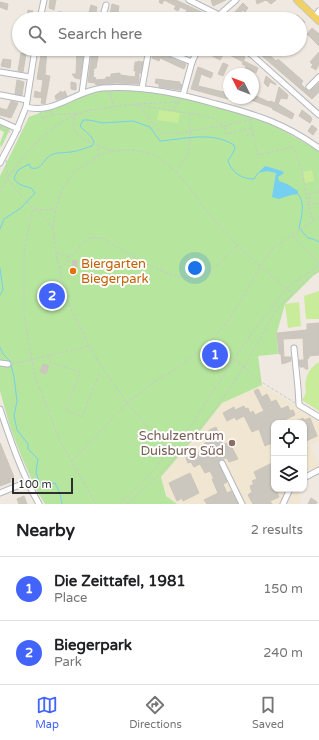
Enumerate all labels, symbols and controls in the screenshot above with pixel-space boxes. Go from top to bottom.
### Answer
search box [12,12,307,56]
icon: search [26,23,48,45]
text: Search here [58,25,142,43]
north arrow [223,68,259,104]
place label: Biergarten Biegerpark [81,256,149,287]
your location [185,258,205,278]
marker: Biergarten Biegerpark [68,266,78,276]
pin: 2 [39,281,65,311]
pin: 1 [202,340,228,370]
map controls [271,420,307,492]
button: locate [271,420,307,456]
place label: Schulzentrum Duisburg Süd [139,428,224,459]
marker: Schulzentrum Duisburg Süd [227,438,237,448]
button: layers [271,456,307,492]
scale bar [12,476,73,495]
text: 100 m [18,478,52,491]
text: Nearby [16,520,75,541]
text: 2 results [251,522,303,538]
text: Die Zeittafel, 1981 [54,572,186,590]
text: 1 [25,581,33,597]
text: 150 m [263,581,303,597]
text: Place [54,590,87,606]
text: Biegerpark [54,636,132,654]
text: 2 [25,645,33,661]
text: 240 m [263,645,303,661]
text: Park [54,654,82,670]
tab: Map [35,694,59,731]
tab: Directions [129,694,182,731]
tab: Saved [252,694,284,731]

